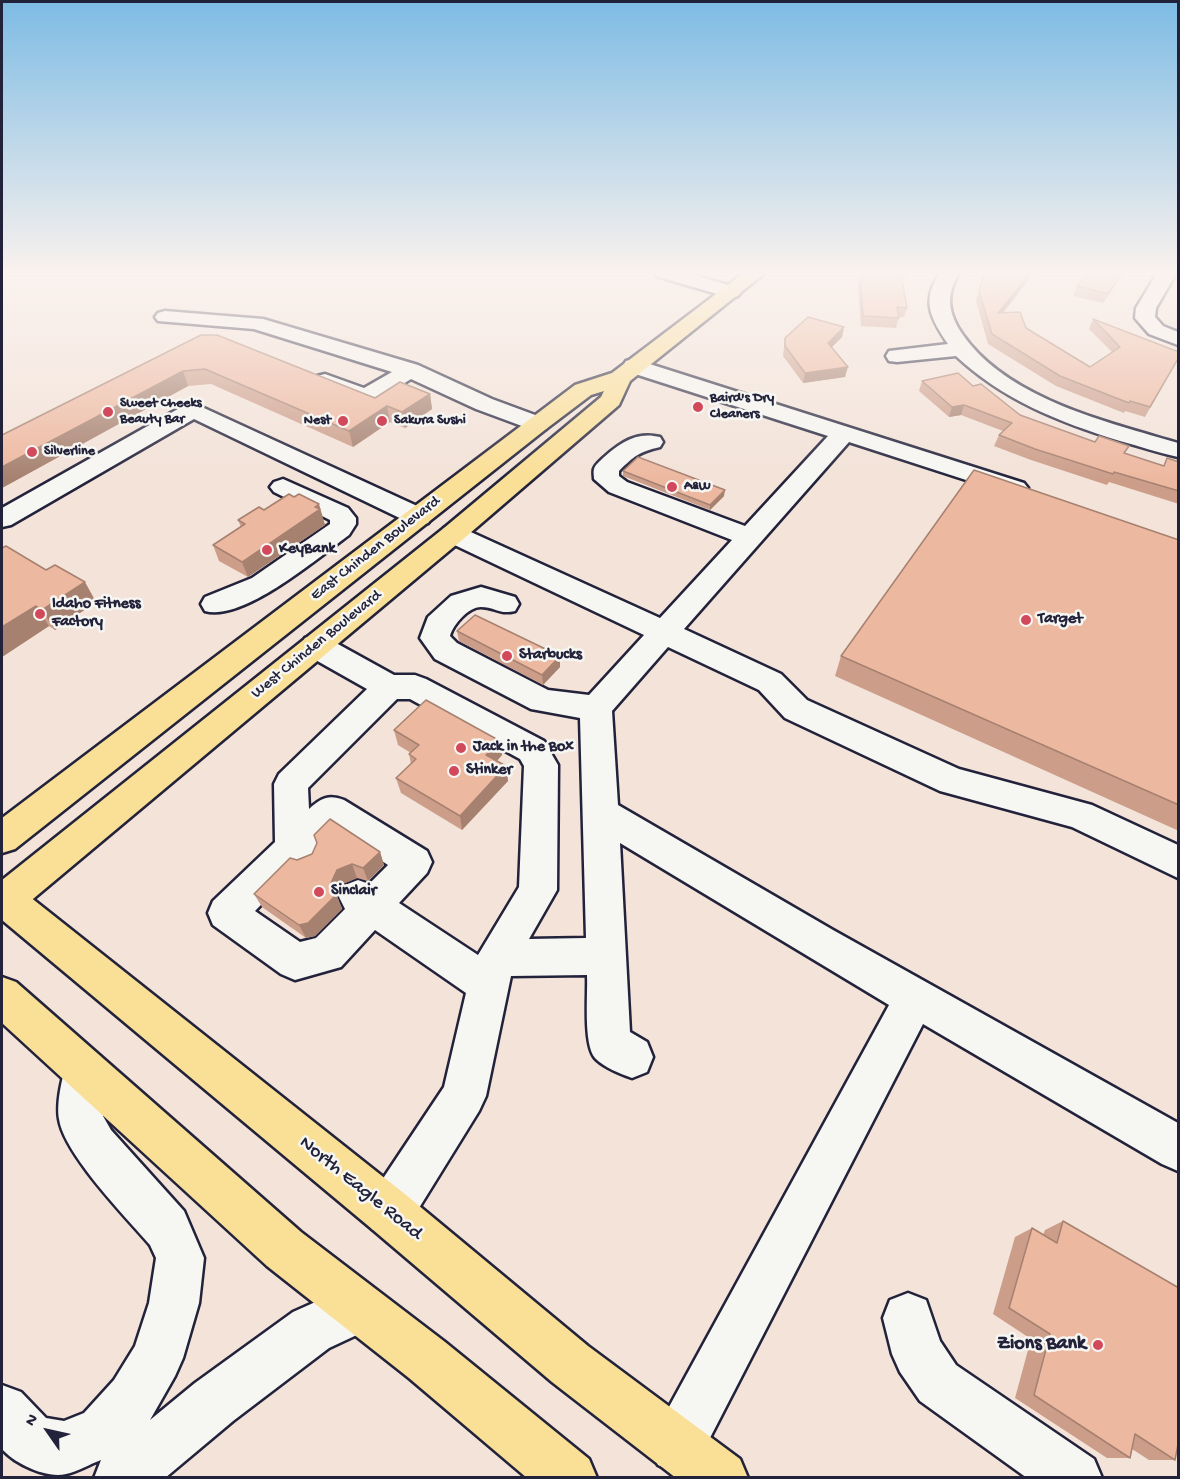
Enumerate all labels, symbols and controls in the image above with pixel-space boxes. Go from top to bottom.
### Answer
place label: Baird's Dry Cleaners [710,391,774,424]
place label: Sweet Cheeks Beauty Bar [120,396,202,428]
marker: Baird's Dry Cleaners [691,400,705,414]
marker: Sweet Cheeks Beauty Bar [101,405,115,419]
place label: Nest [304,413,331,429]
place label: Sakura Sushi [394,413,466,429]
marker: Nest [336,414,350,428]
marker: Sakura Sushi [375,414,389,428]
place label: Silverline [44,444,95,460]
marker: Silverline [25,445,39,459]
place label: A&W [684,479,711,495]
marker: A&W [665,480,679,494]
street label: East Chinden Boulevard [307,492,445,606]
place label: KeyBank [279,540,336,560]
marker: KeyBank [260,543,274,557]
street label: West Chinden Boulevard [248,587,386,703]
place label: Idaho Fitness Factory [52,595,141,633]
marker: Idaho Fitness Factory [33,607,47,621]
place label: Target [1038,610,1083,630]
marker: Target [1019,613,1033,627]
place label: Starbucks [519,646,582,666]
marker: Starbucks [500,649,514,663]
place label: Jack in the Box [473,738,574,758]
marker: Jack in the Box [454,741,468,755]
place label: Stinker [466,761,512,781]
marker: Stinker [447,764,461,778]
place label: Sinclair [331,882,376,902]
marker: Sinclair [312,885,326,899]
street label: North Eagle Road [293,1132,427,1246]
place label: Zions Bank [997,1333,1086,1357]
marker: Zions Bank [1091,1338,1105,1352]
north arrow [18,1401,78,1461]
text: N [22,1411,43,1430]

